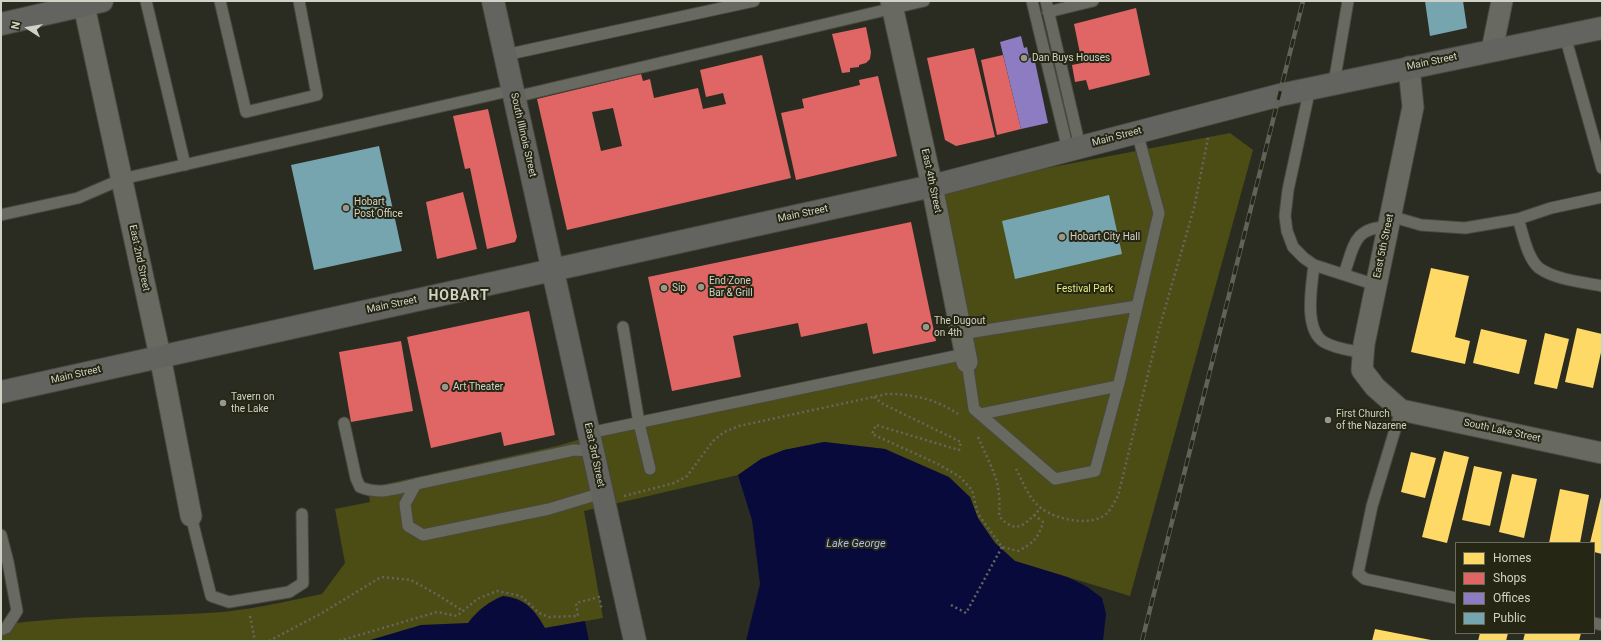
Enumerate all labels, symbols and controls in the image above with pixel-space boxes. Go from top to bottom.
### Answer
north arrow [8,8,48,48]
text: N [9,20,23,31]
street label: Main Street [1406,51,1458,73]
place label: Dan Buys Houses [1032,52,1110,64]
marker: Dan Buys Houses [1019,53,1029,63]
street label: South Illinois Street [507,92,539,178]
street label: Main Street [1091,125,1143,149]
street label: East 4th Street [918,148,944,214]
place label: Hobart Post Office [354,196,403,220]
marker: Hobart Post Office [341,203,351,213]
street label: Main Street [777,203,829,225]
street label: East 5th Street [1371,213,1397,279]
street label: East 2nd Street [126,224,152,292]
place label: Hobart City Hall [1070,231,1140,243]
marker: Hobart City Hall [1057,232,1067,242]
place label: End Zone Bar & Grill [709,275,753,298]
place label: Sip [672,282,686,294]
marker: End Zone Bar & Grill [696,282,706,292]
marker: Sip [659,283,669,293]
park label: Festival Park [1057,283,1113,295]
district label: HOBART [428,288,490,304]
street label: Main Street [366,294,418,316]
place label: The Dugout on 4th [934,315,985,338]
marker: The Dugout on 4th [921,322,931,332]
street label: Main Street [50,363,102,387]
place label: Art Theater [453,381,503,393]
marker: Art Theater [440,382,450,392]
place label: Tavern on the Lake [231,391,274,414]
marker: Tavern on the Lake [218,398,228,408]
place label: First Church of the Nazarene [1336,408,1407,432]
marker: First Church of the Nazarene [1323,415,1333,425]
street label: South Lake Street [1462,417,1542,445]
street label: East 3rd Street [581,422,607,488]
water label: Lake George [826,537,886,551]
legend [1455,542,1595,634]
text: Homes [1493,551,1531,565]
text: Shops [1493,571,1527,585]
text: Offices [1493,591,1530,605]
text: Public [1493,611,1526,625]

